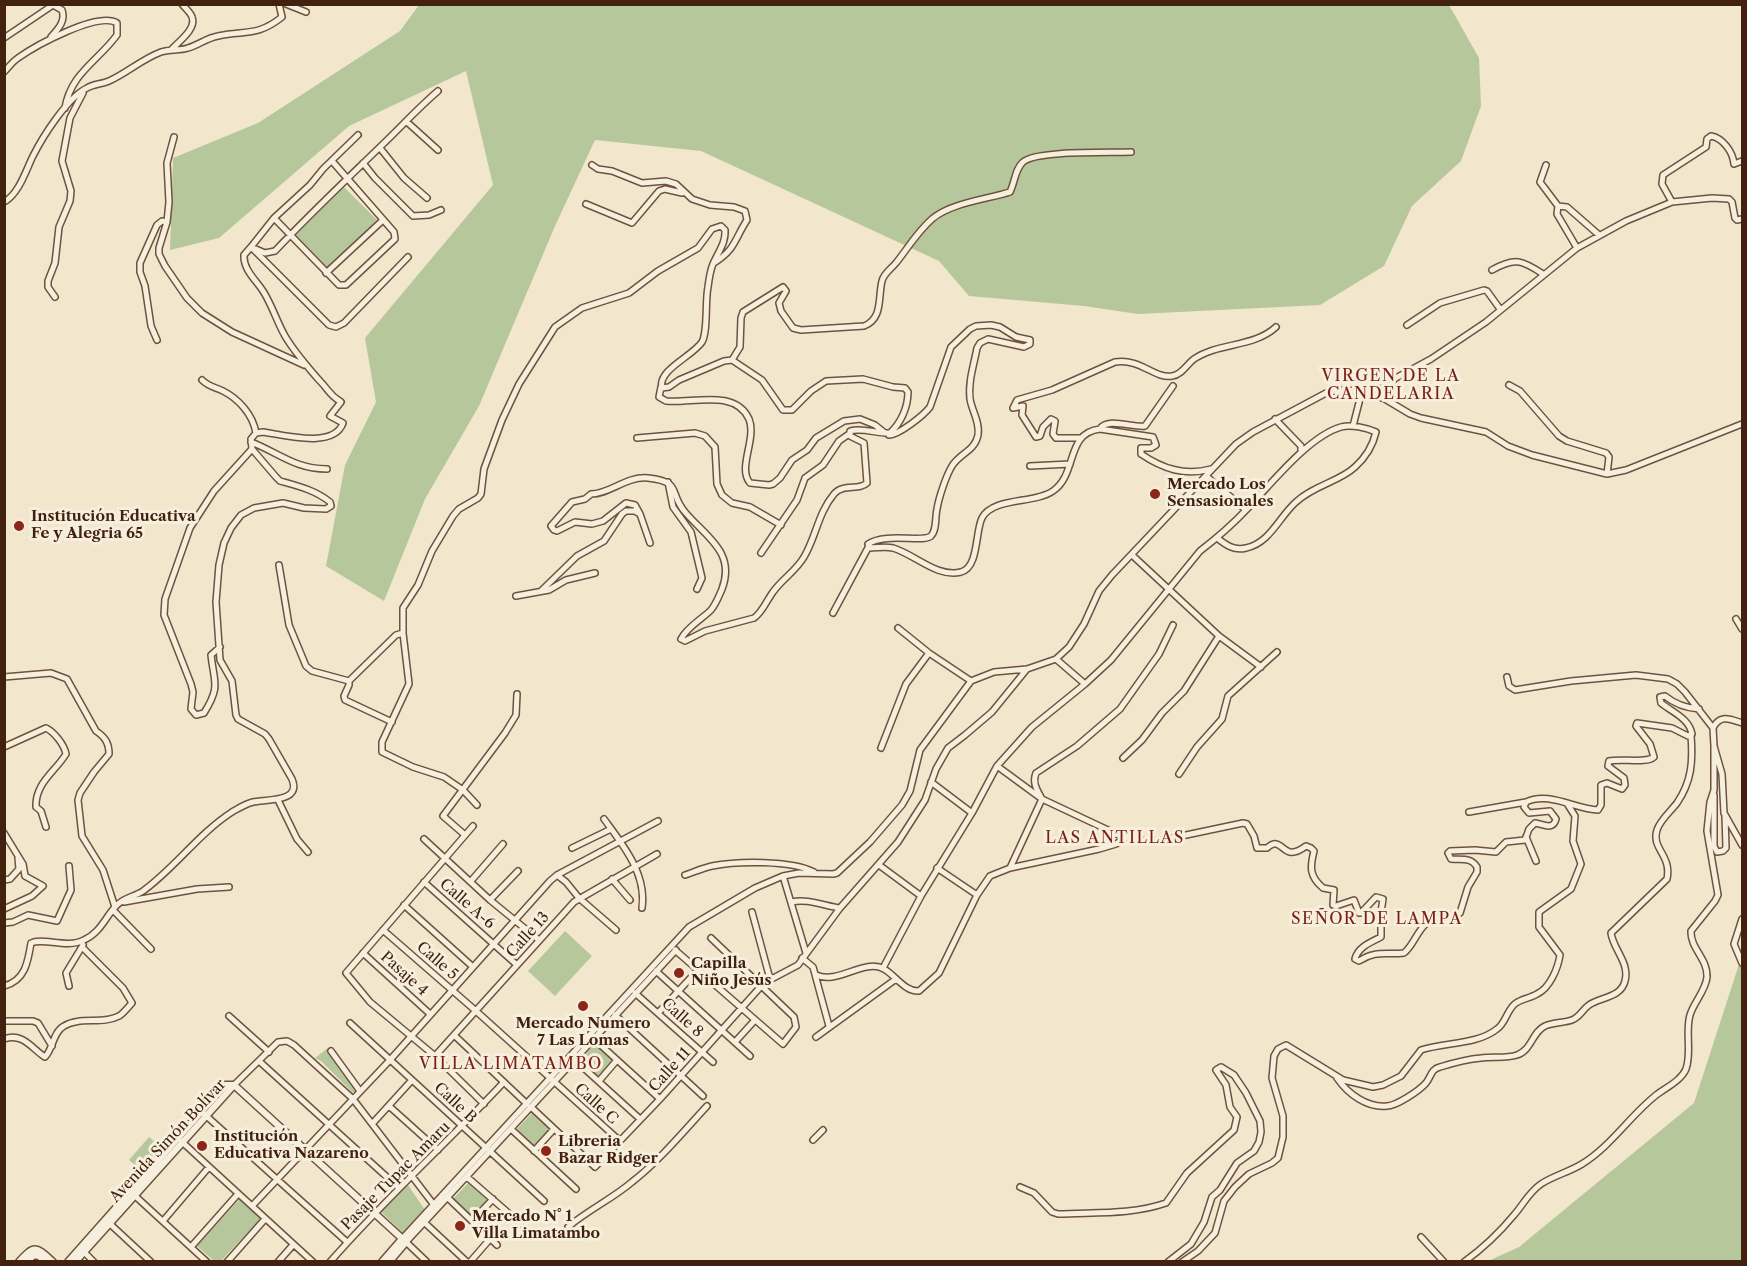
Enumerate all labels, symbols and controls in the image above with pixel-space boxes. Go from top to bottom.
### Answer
district label: VIRGEN DE LA CANDELARIA [1322,366,1460,404]
place label: Mercado Los Sensasionales [1167,476,1274,511]
marker: Mercado Los Sensasionales [1148,487,1162,501]
place label: Institución Educativa Fe y Alegria 65 [31,508,196,543]
marker: Institución Educativa Fe y Alegria 65 [12,519,26,533]
district label: LAS ANTILLAS [1045,828,1185,848]
street label: Calle A-6 [436,875,498,933]
street label: Calle 13 [503,908,553,962]
district label: SEÑOR DE LAMPA [1291,909,1463,929]
street label: Calle 5 [413,938,461,984]
street label: Pasaje 4 [377,948,431,1000]
place label: Capilla Niño Jesús [691,955,771,990]
marker: Capilla Niño Jesús [672,966,686,980]
street label: Calle 8 [658,995,706,1041]
marker: Mercado Numero 7 Las Lomas [576,999,590,1013]
place label: Mercado Numero 7 Las Lomas [515,1015,651,1050]
street label: Calle 11 [645,1044,695,1096]
district label: VILLA LIMATAMBO [419,1054,603,1074]
street label: Avenida Simón Bolívar [106,1076,230,1206]
street label: Calle B [430,1079,480,1127]
street label: Calle C [571,1080,621,1128]
street label: Pasaje Tupac Amaru [338,1118,454,1234]
place label: Institución Educativa Nazareno [214,1128,369,1163]
place label: Libreria Bazar Ridger [558,1133,658,1168]
marker: Institución Educativa Nazareno [195,1139,209,1153]
marker: Libreria Bazar Ridger [539,1144,553,1158]
place label: Mercado N° 1 Villa Limatambo [472,1208,600,1243]
marker: Mercado N° 1 Villa Limatambo [453,1219,467,1233]

